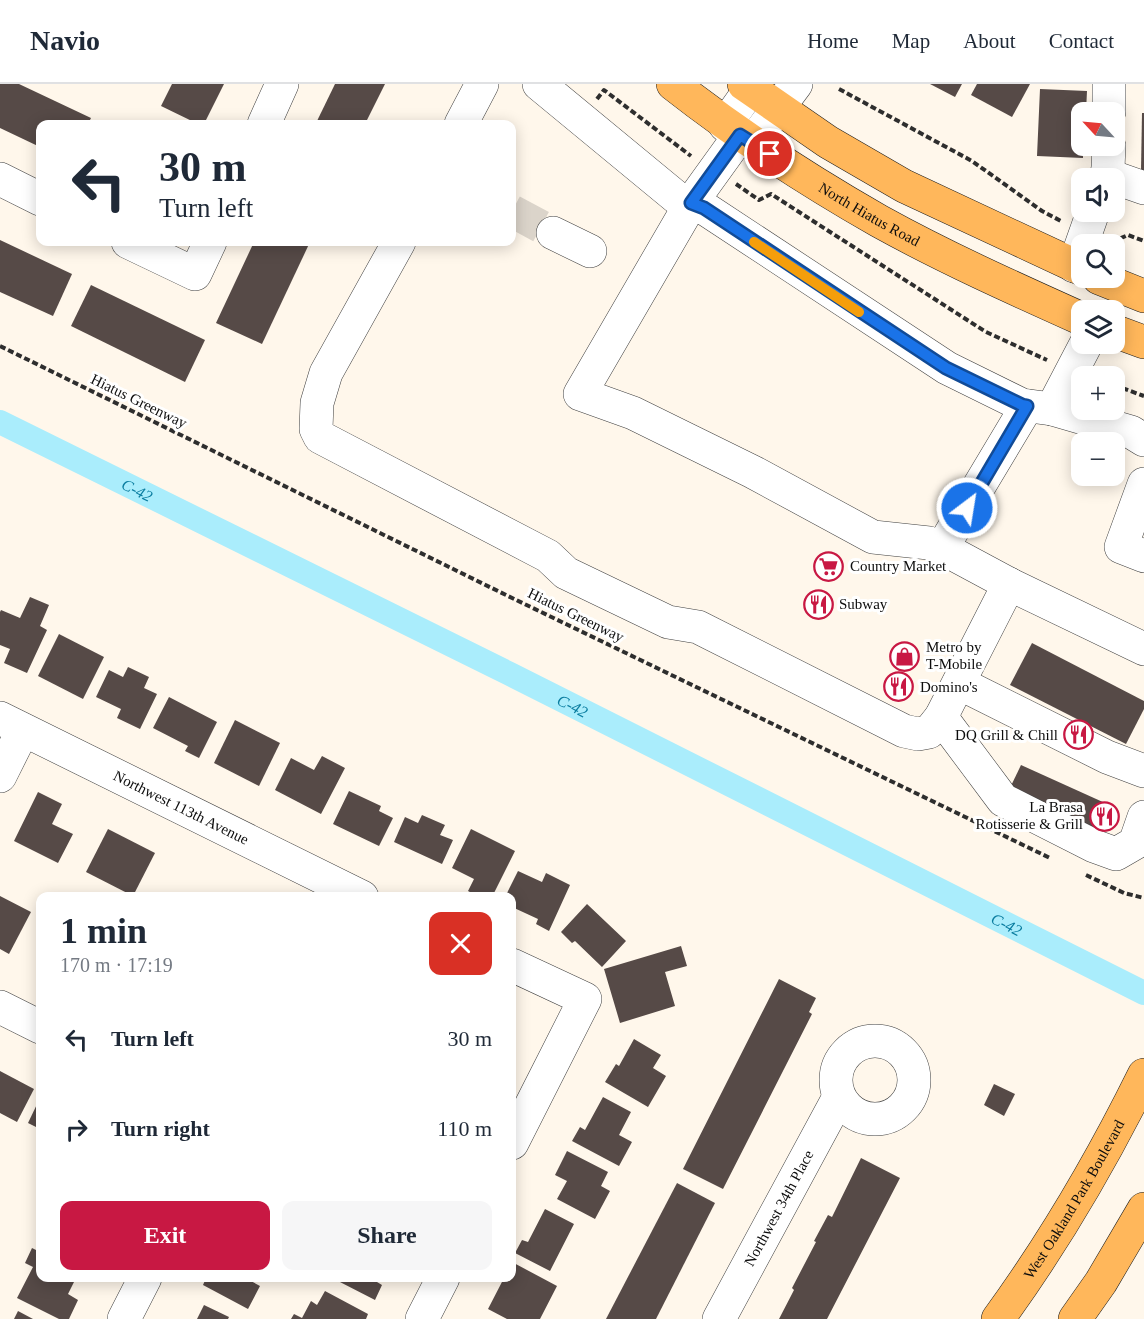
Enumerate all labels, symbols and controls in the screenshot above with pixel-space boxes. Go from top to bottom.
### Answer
text: Navio [30,25,100,56]
text: Home [807,29,859,53]
text: Map [892,29,930,53]
text: About [963,29,1016,53]
text: Contact [1049,29,1114,53]
north arrow [1071,102,1125,156]
map controls [1071,102,1125,486]
pin [744,128,795,179]
icon: arrive [753,137,786,170]
icon: left [60,144,138,222]
text: 30 m [159,144,247,190]
button: sound [1071,168,1125,222]
street label: North Hiatus Road [816,179,923,250]
text: Turn left [159,193,253,223]
button: search [1071,234,1125,288]
button: layers [1071,300,1125,354]
button: + [1071,366,1125,420]
street label: Hiatus Greenway [89,371,190,431]
button: − [1071,432,1125,486]
water label: C-42 [119,475,155,504]
position arrow [935,476,999,540]
supermarket icon: Country Market [813,550,845,582]
place label: Country Market [850,558,947,574]
street label: Hiatus Greenway [526,585,627,645]
restaurant icon: Subway [802,588,834,620]
place label: Subway [839,596,888,612]
place label: Metro by T-Mobile [926,639,982,672]
shop icon: Metro by T-Mobile [889,640,921,672]
restaurant icon: Domino's [883,671,915,703]
place label: Domino's [920,679,978,695]
water label: C-42 [555,691,591,720]
restaurant icon: DQ Grill & Chill [1063,719,1095,751]
place label: DQ Grill & Chill [955,727,1058,743]
street label: Northwest 113th Avenue [111,767,251,848]
place label: La Brasa Rotisserie & Grill [976,799,1083,832]
restaurant icon: La Brasa Rotisserie & Grill [1088,800,1120,832]
water label: C-42 [989,909,1025,939]
text: 1 min [60,911,147,951]
button: close [429,912,492,975]
text: 170 m · 17:19 [60,954,173,976]
icon: left [60,1023,93,1056]
text: Turn left [111,1026,194,1051]
text: 30 m [447,1026,492,1051]
icon: right [60,1113,93,1146]
text: Turn right [111,1116,210,1141]
text: 110 m [437,1116,492,1141]
street label: West Oakland Park Boulevard [1021,1117,1128,1282]
street label: Northwest 34th Place [741,1147,817,1269]
button: Exit [60,1201,270,1270]
button: Share [282,1201,492,1270]

